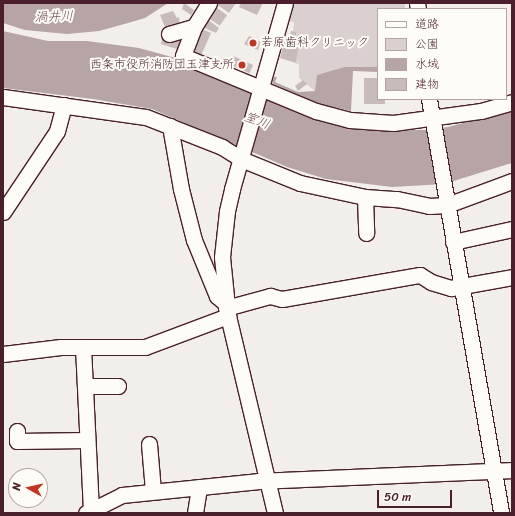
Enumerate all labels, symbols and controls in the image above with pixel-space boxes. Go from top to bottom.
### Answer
legend [377,8,507,100]
water label: 渦井川 [34,9,74,25]
text: 道路 [415,13,439,35]
text: 公園 [415,33,439,55]
place label: 若原歯科クリニック [261,36,369,50]
marker: 若原歯科クリニック [248,38,258,48]
text: 水域 [415,53,439,75]
place label: 西条市役所消防団玉津支所 [90,58,234,72]
marker: 西条市役所消防団玉津支所 [237,60,247,70]
text: 建物 [415,73,439,95]
water label: 室川 [242,109,272,133]
north arrow [8,468,48,508]
text: N [7,481,27,491]
scale bar [379,482,454,508]
text: 50 m [384,486,411,508]

